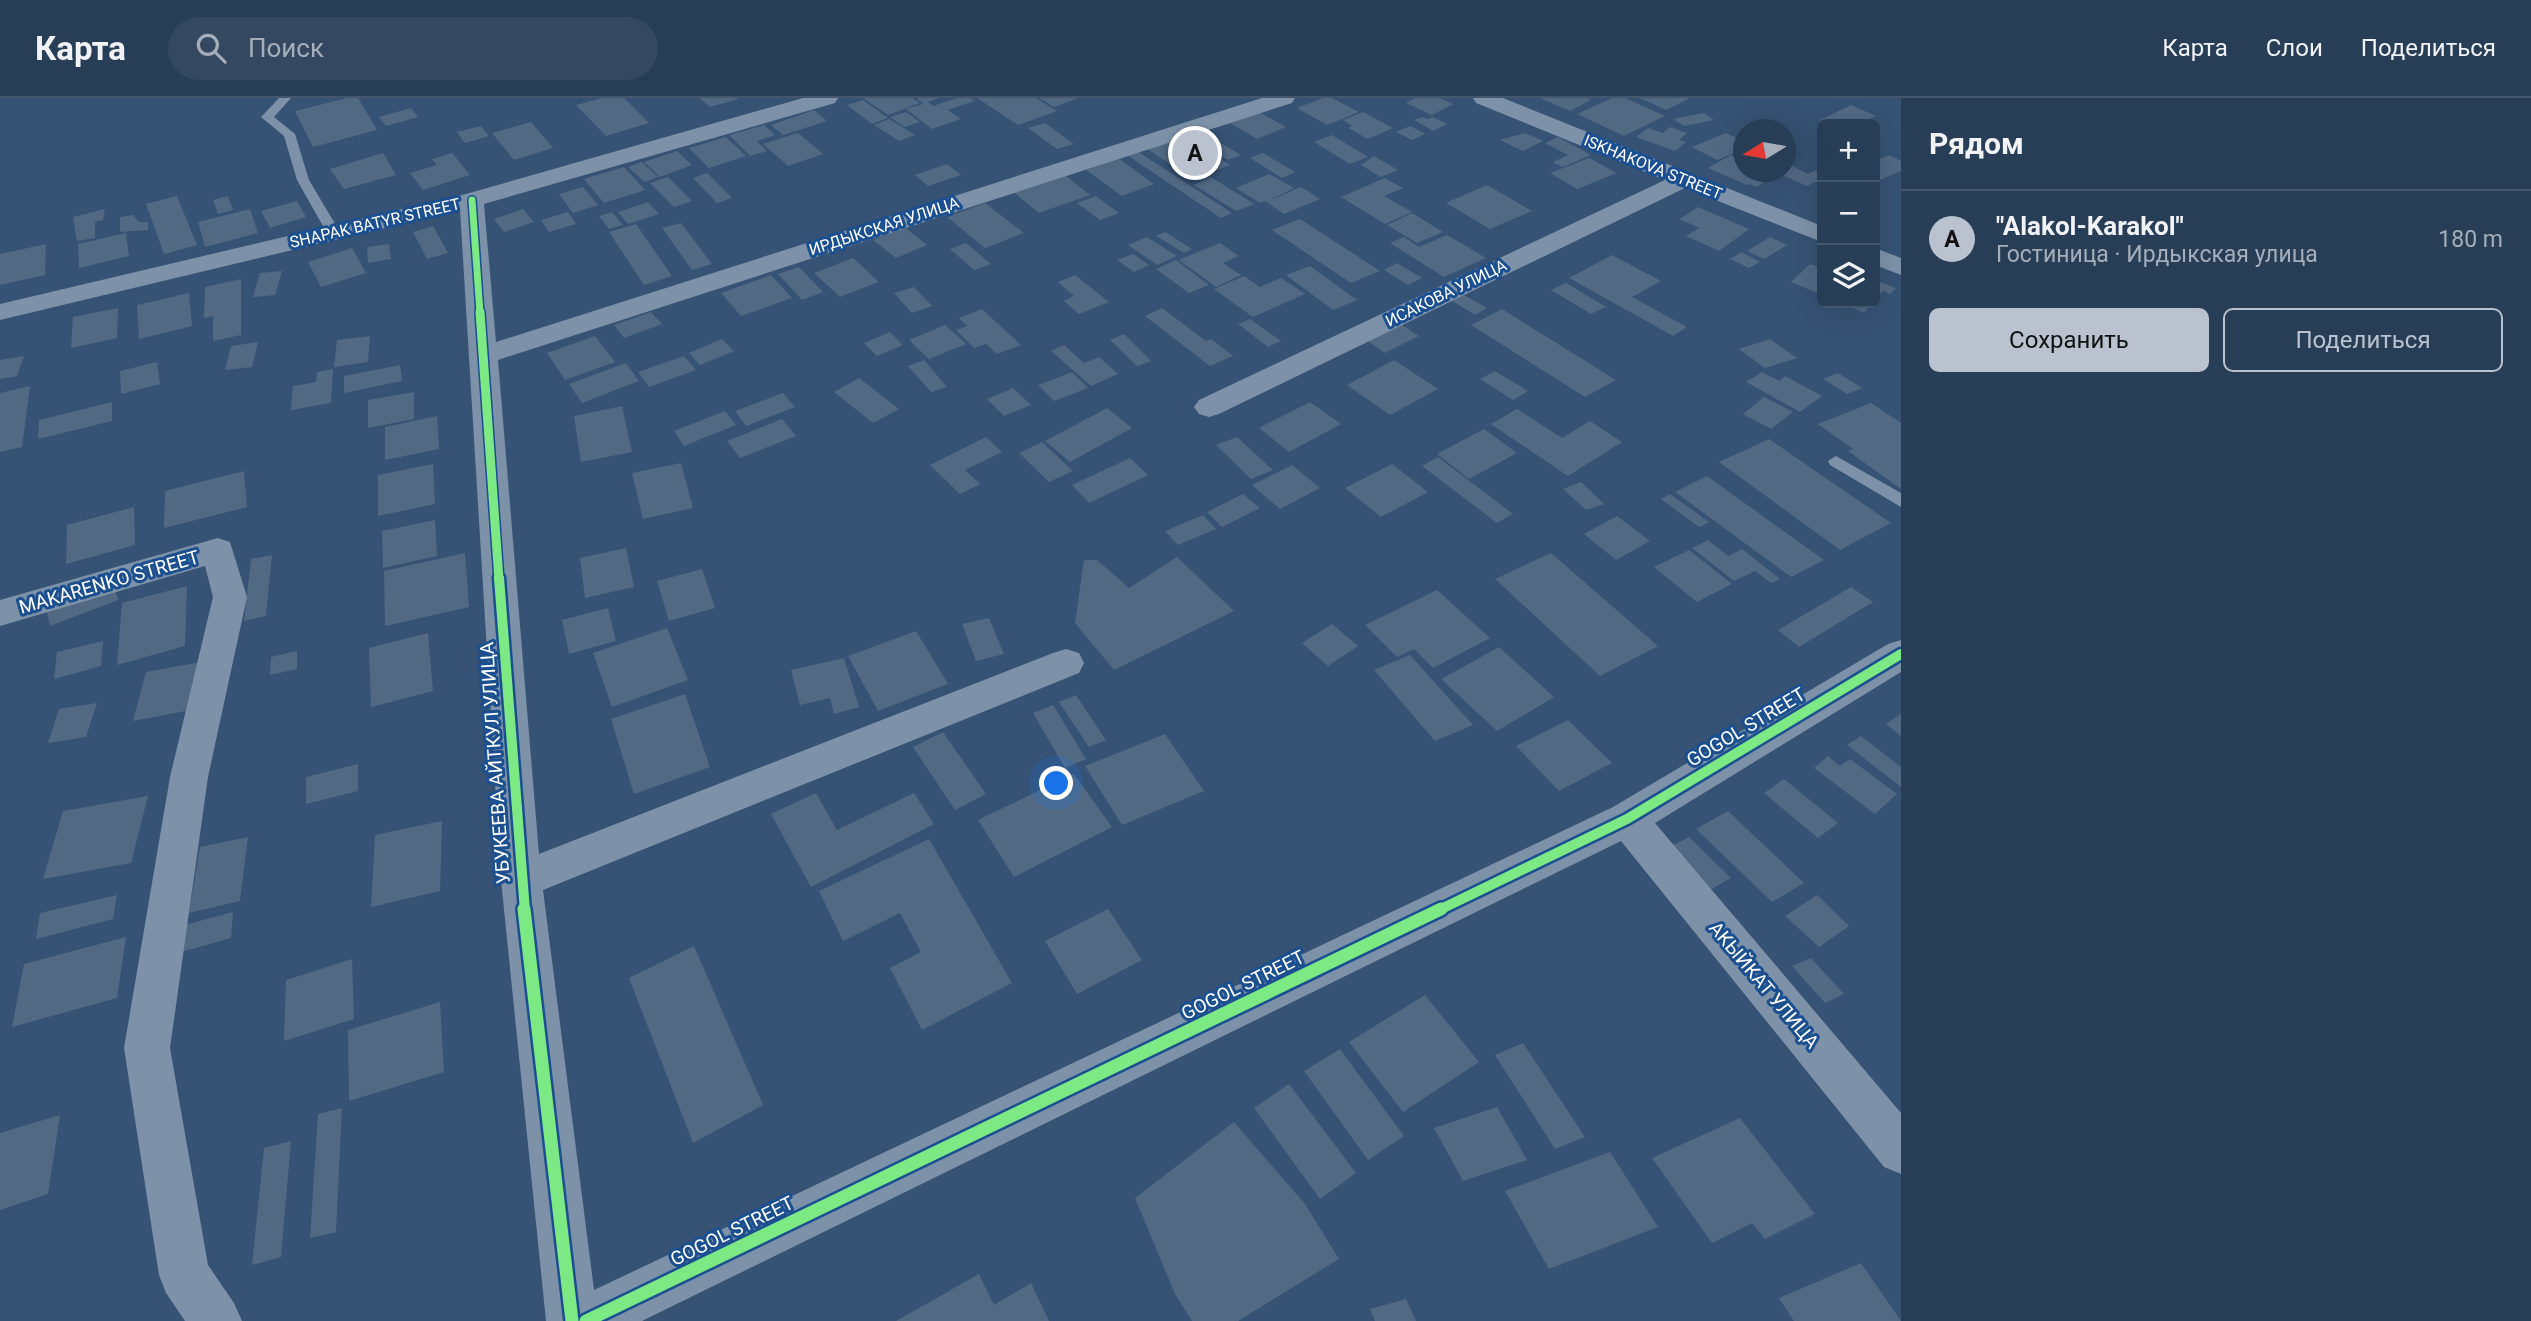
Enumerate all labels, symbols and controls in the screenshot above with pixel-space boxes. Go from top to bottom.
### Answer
search box [168,17,658,80]
text: Карта [35,29,126,68]
icon: search [192,29,230,67]
text: Поиск [248,33,324,63]
text: Карта [2162,34,2228,62]
text: Слои [2266,34,2323,62]
text: Поделиться [2361,34,2496,62]
north arrow [1733,119,1796,182]
map controls [1817,119,1880,308]
button: + [1817,119,1880,182]
text: Рядом [1929,126,2024,161]
pin: A [1172,127,1218,179]
street label: ISKHAKOVA STREET [1581,131,1725,204]
button: − [1817,182,1880,245]
street label: ИРДЫКСКАЯ УЛИЦА [807,193,962,259]
street label: SHAPAK BATYR STREET [288,194,462,252]
text: "Alakol-Karakol" [1996,211,2184,241]
text: A [1944,226,1960,253]
text: 180 m [2438,226,2503,253]
text: Гостиница · Ирдыкская улица [1996,241,2318,268]
button: layers [1817,245,1880,308]
street label: ИСАКОВА УЛИЦА [1382,255,1510,331]
button: Сохранить [1929,308,2209,372]
button: Поделиться [2223,308,2503,372]
street label: MAKARENKO STREET [16,545,202,619]
street label: УБУКЕЕВА АЙТКУЛ УЛИЦА [475,641,515,885]
street label: GOGOL STREET [1682,683,1810,771]
your location [1039,766,1073,800]
street label: АКЫЙКАТ УЛИЦА [1704,917,1824,1054]
street label: GOGOL STREET [1178,945,1308,1025]
street label: GOGOL STREET [667,1191,797,1271]

